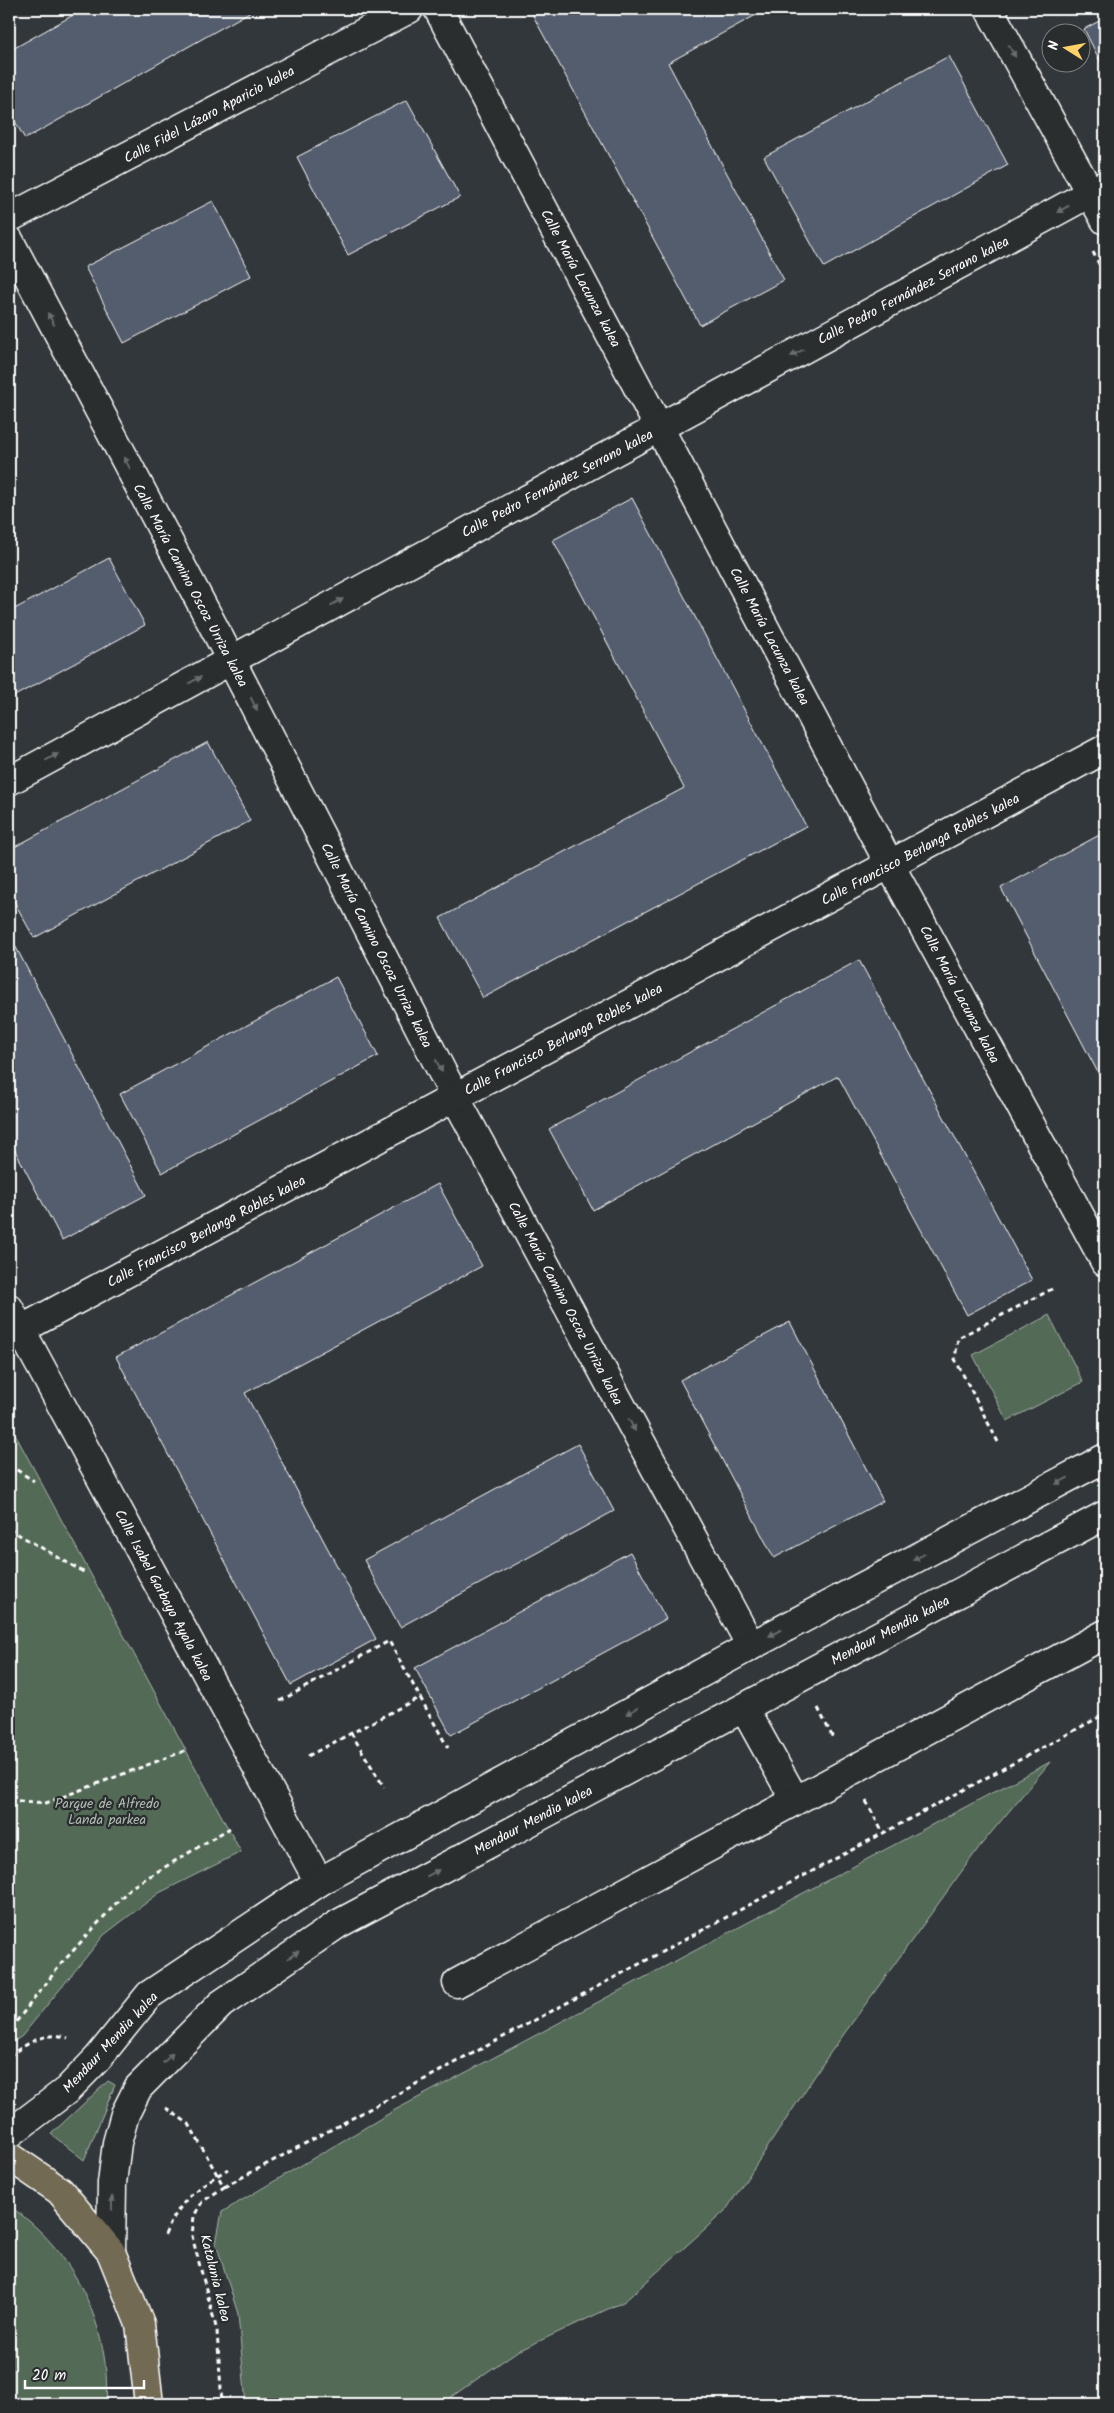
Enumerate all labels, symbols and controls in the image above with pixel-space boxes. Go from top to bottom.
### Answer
north arrow [1042,22,1092,72]
text: N [1043,39,1066,52]
one-way arrow [1008,45,1017,58]
street label: Calle Fidel Lázaro Aparicio kalea [120,60,299,169]
street label: Calle María Lacunza kalea [534,205,626,352]
one-way arrow [1055,205,1070,213]
street label: Calle Pedro Fernández Serrano kalea [814,231,1013,351]
one-way arrow [47,312,55,326]
one-way arrow [789,349,804,357]
street label: Calle Pedro Fernández Serrano kalea [458,424,657,544]
one-way arrow [123,455,131,470]
street label: Calle María Camino Oscoz Urriza kalea [127,480,253,691]
street label: Calle María Lacunza kalea [723,563,815,710]
one-way arrow [331,598,344,607]
one-way arrow [187,676,202,684]
one-way arrow [250,696,258,711]
one-way arrow [45,753,58,762]
street label: Calle Francisco Berlanga Robles kalea [817,788,1024,912]
street label: Calle María Camino Oscoz Urriza kalea [315,839,438,1052]
street label: Calle María Lacunza kalea [913,921,1005,1068]
street label: Calle Francisco Berlanga Robles kalea [460,978,667,1102]
one-way arrow [435,1059,443,1074]
street label: Calle Francisco Berlanga Robles kalea [103,1170,310,1294]
street label: Calle María Camino Oscoz Urriza kalea [502,1198,628,1409]
one-way arrow [628,1418,636,1433]
one-way arrow [1055,1477,1069,1485]
street label: Calle Isabel Garbayo Ayala kalea [108,1505,218,1685]
one-way arrow [911,1553,926,1561]
street label: Mendaur Mendia kalea [827,1590,954,1672]
one-way arrow [768,1629,782,1637]
one-way arrow [625,1707,640,1715]
street label: Mendaur Mendia kalea [470,1780,597,1862]
park label: Parque de Alfredo Landa parkea [55,1793,159,1831]
one-way arrow [426,1869,440,1877]
one-way arrow [286,1950,300,1960]
street label: Mendaur Mendia kalea [58,1987,164,2098]
one-way arrow [162,2052,174,2064]
one-way arrow [108,2195,116,2211]
street label: Katalunia kalea [194,2232,237,2324]
scale bar [25,2358,144,2390]
text: 20 m [32,2364,66,2388]

